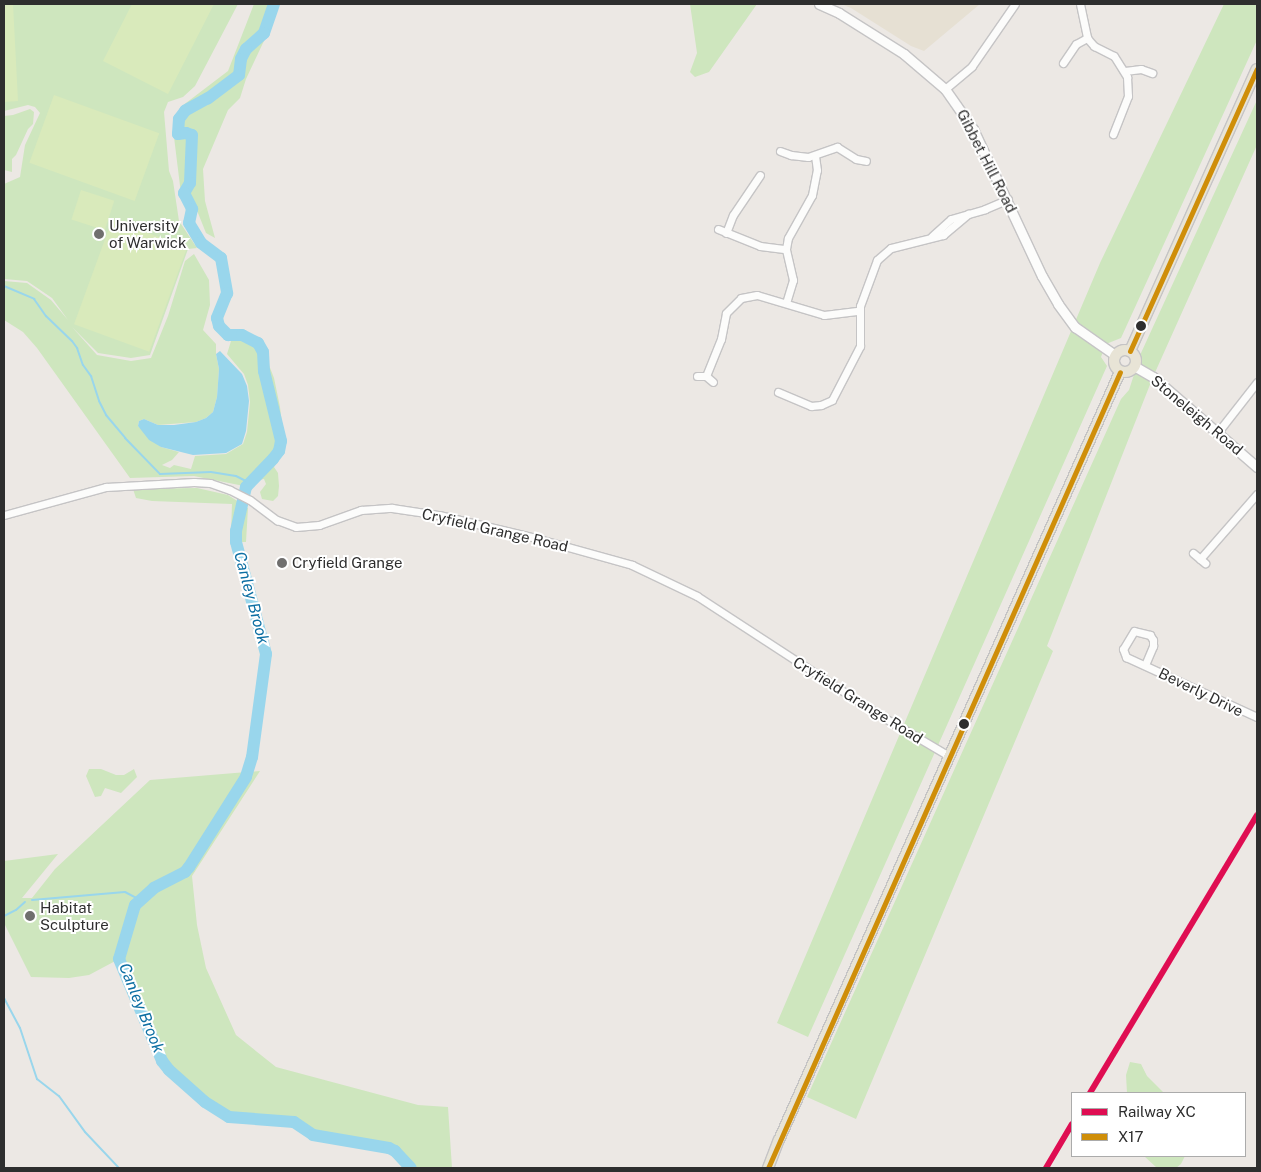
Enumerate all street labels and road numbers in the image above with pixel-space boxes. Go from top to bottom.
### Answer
street label: Gibbet Hill Road [953,106,1021,216]
street label: Stoneleigh Road [1147,371,1247,459]
street label: Cryfield Grange Road [420,504,570,556]
street label: Cryfield Grange Road [790,653,926,747]
street label: Beverly Drive [1156,664,1246,720]

